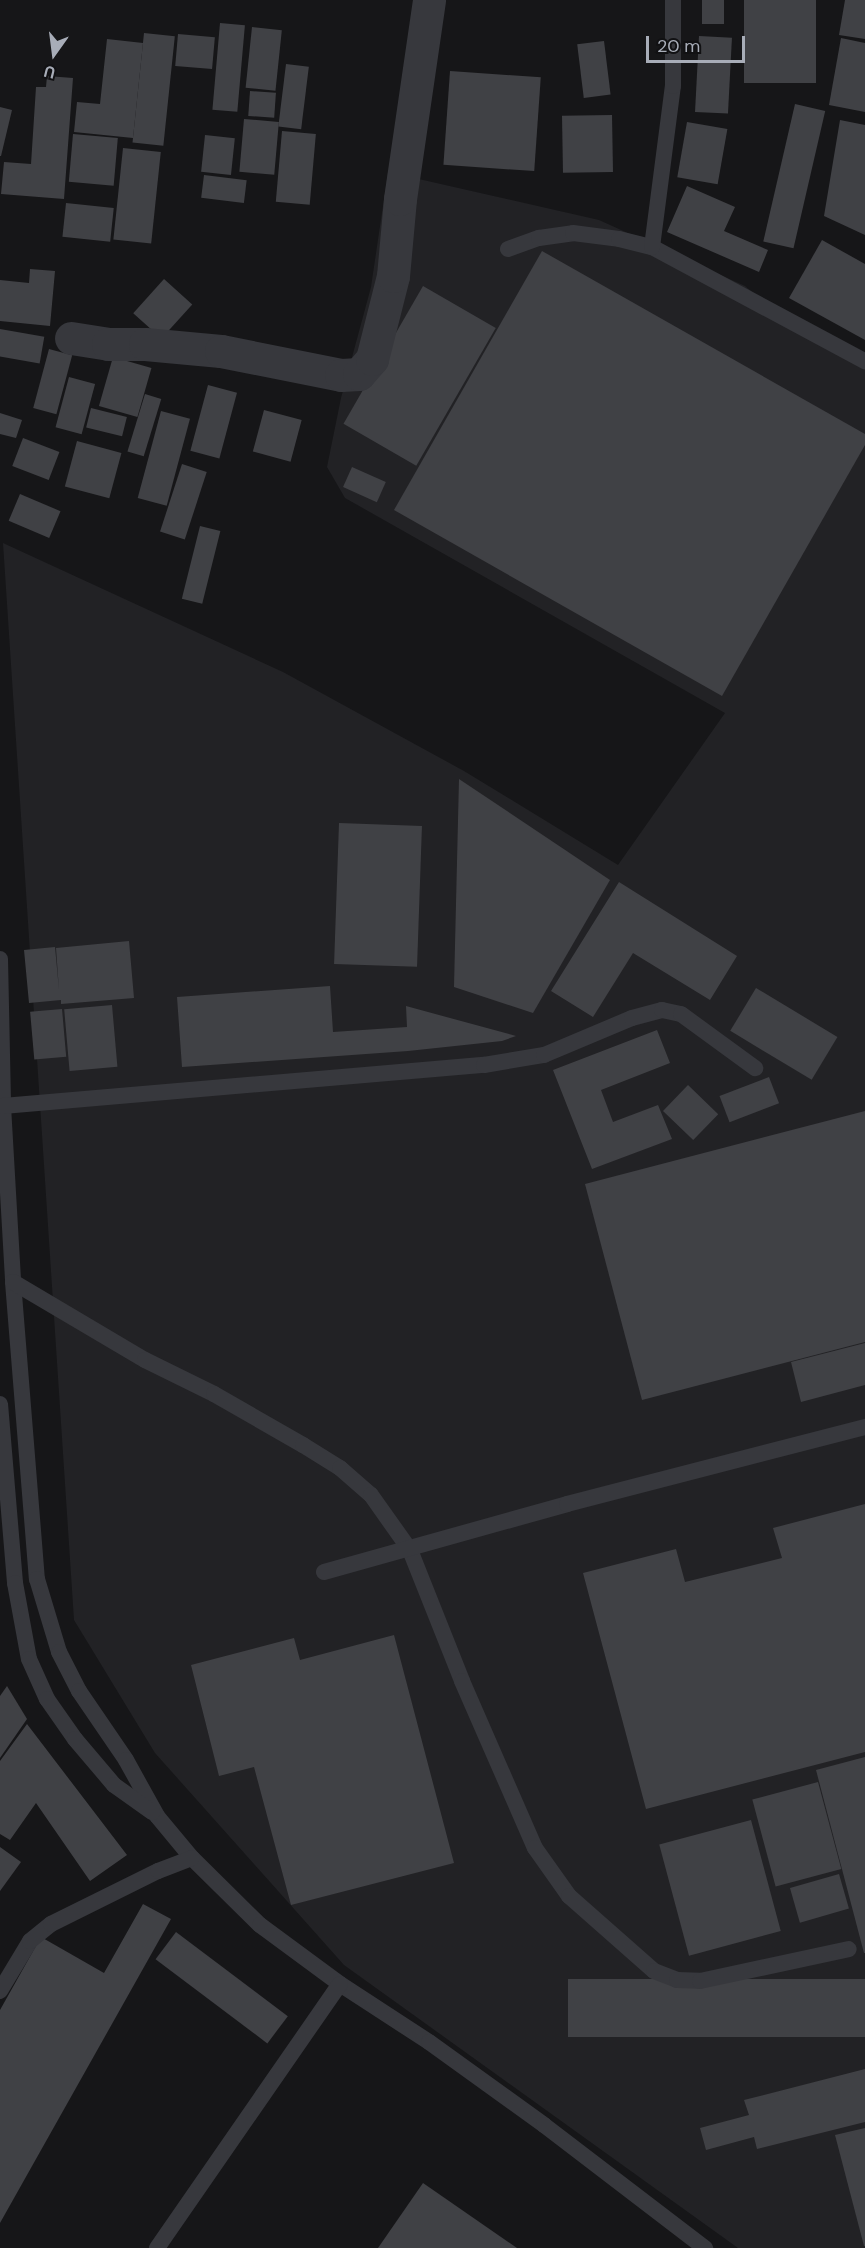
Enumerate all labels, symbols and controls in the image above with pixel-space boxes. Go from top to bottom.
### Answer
north arrow [24,24,84,84]
scale bar [649,24,748,62]
text: 20 m [657,34,700,58]
text: U [42,60,57,83]

